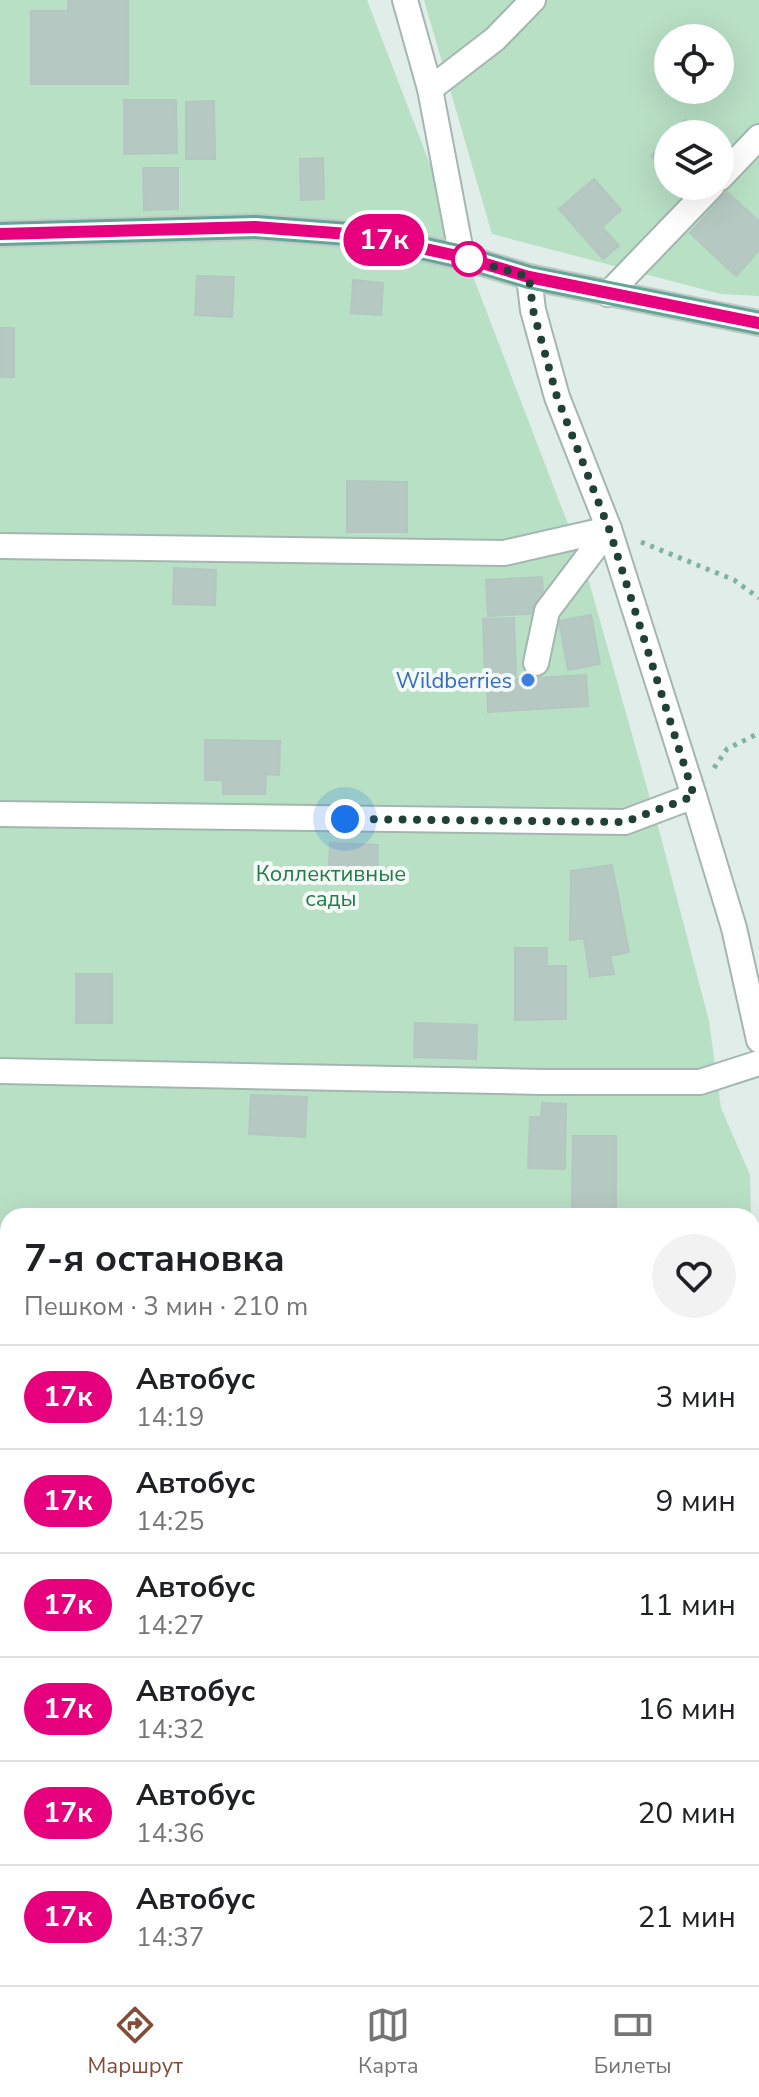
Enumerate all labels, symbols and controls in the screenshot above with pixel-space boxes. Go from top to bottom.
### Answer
map controls [654,24,734,200]
button: locate [654,24,734,104]
button: layers [654,120,734,200]
line badge: 17к [338,214,430,266]
text: 17к [359,221,409,259]
unlabelled marker [452,242,486,276]
place label: Wildberries [396,666,512,696]
marker: Wildberries [519,671,537,689]
your location [325,799,365,839]
park label: Коллективные сады [256,859,406,914]
text: 7-я остановка [24,1233,285,1284]
button: heart [652,1234,736,1318]
text: Пешком · 3 мин · 210 m [24,1289,308,1324]
text: Автобус [136,1359,255,1400]
text: 3 мин [655,1377,736,1418]
text: 17к [43,1378,93,1416]
text: 14:19 [136,1400,204,1435]
text: Автобус [136,1463,255,1504]
text: 9 мин [655,1481,736,1522]
text: 17к [43,1482,93,1520]
text: 14:25 [136,1504,204,1539]
text: Автобус [136,1567,255,1608]
text: 11 мин [637,1585,736,1626]
text: 17к [43,1586,93,1624]
text: 14:27 [136,1608,204,1643]
text: Автобус [136,1671,255,1712]
text: 16 мин [637,1689,736,1730]
text: 17к [43,1690,93,1728]
text: 14:32 [136,1712,204,1747]
text: Автобус [136,1775,255,1816]
text: 20 мин [637,1793,736,1834]
text: 17к [43,1794,93,1832]
text: 14:36 [136,1816,204,1851]
text: Автобус [136,1879,255,1920]
text: 21 мин [637,1897,736,1938]
text: 17к [43,1898,93,1936]
text: 14:37 [136,1920,204,1955]
tab: Маршрут [88,2003,183,2081]
tab: Карта [358,2003,419,2081]
tab: Билеты [594,2003,671,2081]

